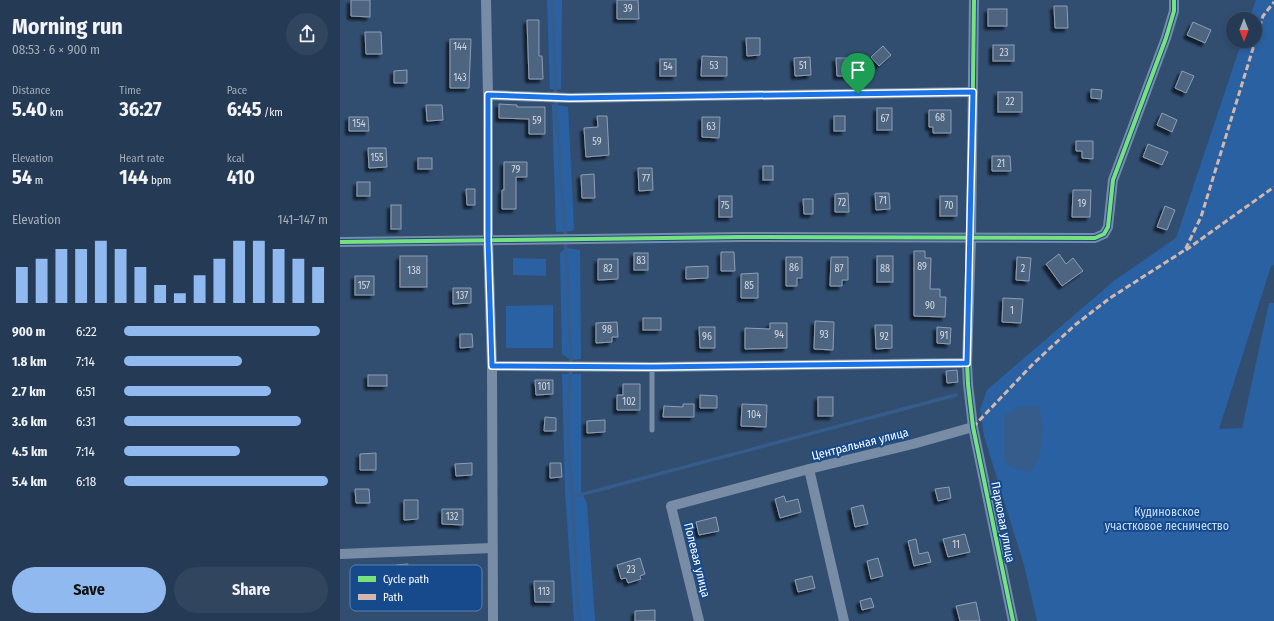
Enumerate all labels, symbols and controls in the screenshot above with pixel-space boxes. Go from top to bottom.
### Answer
house number: 39 [623,3,633,15]
north arrow [1226,12,1262,48]
map controls [1226,12,1262,48]
text: Morning run [12,13,123,40]
button: share [286,13,328,55]
house number: 144 [453,41,467,53]
text: 08:53 · 6 × 900 m [12,42,100,57]
house number: 23 [1000,47,1009,59]
pin [841,53,875,94]
icon: arrive [847,59,869,81]
house number: 53 [709,60,719,72]
house number: 51 [799,60,807,72]
house number: 54 [663,61,673,73]
house number: 143 [453,72,467,84]
text: Distance [12,84,51,97]
text: Time [119,84,141,97]
text: Pace [227,84,247,97]
house number: 22 [1006,96,1015,108]
text: 5.40 [12,97,47,121]
text: 36:27 [119,97,162,121]
text: 6:45 [227,97,262,121]
text: km [47,106,63,119]
text: /km [262,106,283,119]
house number: 68 [935,112,945,124]
house number: 67 [881,113,889,125]
house number: 59 [532,115,542,127]
house number: 154 [352,118,366,130]
house number: 63 [706,121,716,133]
house number: 59 [592,136,602,148]
text: Elevation [12,152,53,165]
text: Heart rate [119,152,165,165]
text: kcal [227,152,244,165]
house number: 155 [370,152,384,164]
house number: 21 [997,158,1005,170]
house number: 79 [512,164,521,176]
text: 54 [12,165,32,189]
text: 144 [119,165,148,189]
text: 410 [227,165,255,189]
house number: 77 [642,173,650,185]
text: m [32,174,43,187]
text: bpm [148,174,171,187]
house number: 71 [879,195,887,207]
house number: 72 [838,197,847,209]
house number: 19 [1078,198,1087,210]
house number: 75 [721,200,730,212]
house number: 70 [944,200,954,212]
text: Elevation [12,212,61,227]
text: 141–147 m [278,212,328,227]
house number: 83 [636,255,646,267]
house number: 89 [917,261,927,273]
house number: 86 [789,262,799,274]
house number: 82 [603,263,613,275]
house number: 87 [835,263,843,275]
house number: 88 [880,263,890,275]
house number: 2 [1021,263,1026,275]
house number: 138 [407,265,421,277]
house number: 157 [358,280,370,292]
house number: 85 [744,280,754,292]
house number: 137 [456,290,468,302]
house number: 90 [925,300,935,312]
house number: 1 [1010,305,1014,317]
text: 900 m [12,324,46,339]
text: 6:22 [76,324,97,339]
house number: 98 [602,324,612,336]
house number: 94 [774,329,784,341]
house number: 93 [819,329,829,341]
house number: 91 [940,330,948,342]
house number: 96 [702,331,712,343]
house number: 92 [879,331,889,343]
text: 1.8 km [12,354,47,369]
text: 7:14 [76,354,95,369]
house number: 101 [538,381,550,393]
text: 2.7 km [12,384,46,399]
text: 6:51 [76,384,96,399]
house number: 102 [622,396,636,408]
house number: 104 [747,409,761,421]
text: 3.6 km [12,414,47,429]
text: 6:31 [76,414,96,429]
street label: Центральная улица [810,425,910,463]
text: 4.5 km [12,444,47,459]
text: 7:14 [76,444,95,459]
text: 5.4 km [12,474,47,489]
text: 6:18 [76,474,96,489]
street label: Парковая улица [988,480,1018,564]
park label: Кудиновское участковое лесничество [1105,505,1229,533]
house number: 132 [446,511,459,523]
street label: Полевая улица [681,521,713,599]
house number: 11 [952,539,960,551]
house number: 23 [627,564,636,576]
legend [350,565,482,611]
button: Save [12,567,166,613]
button: Share [174,567,328,613]
text: Cycle path [383,573,429,586]
house number: 113 [538,586,551,598]
text: Path [383,591,403,604]

